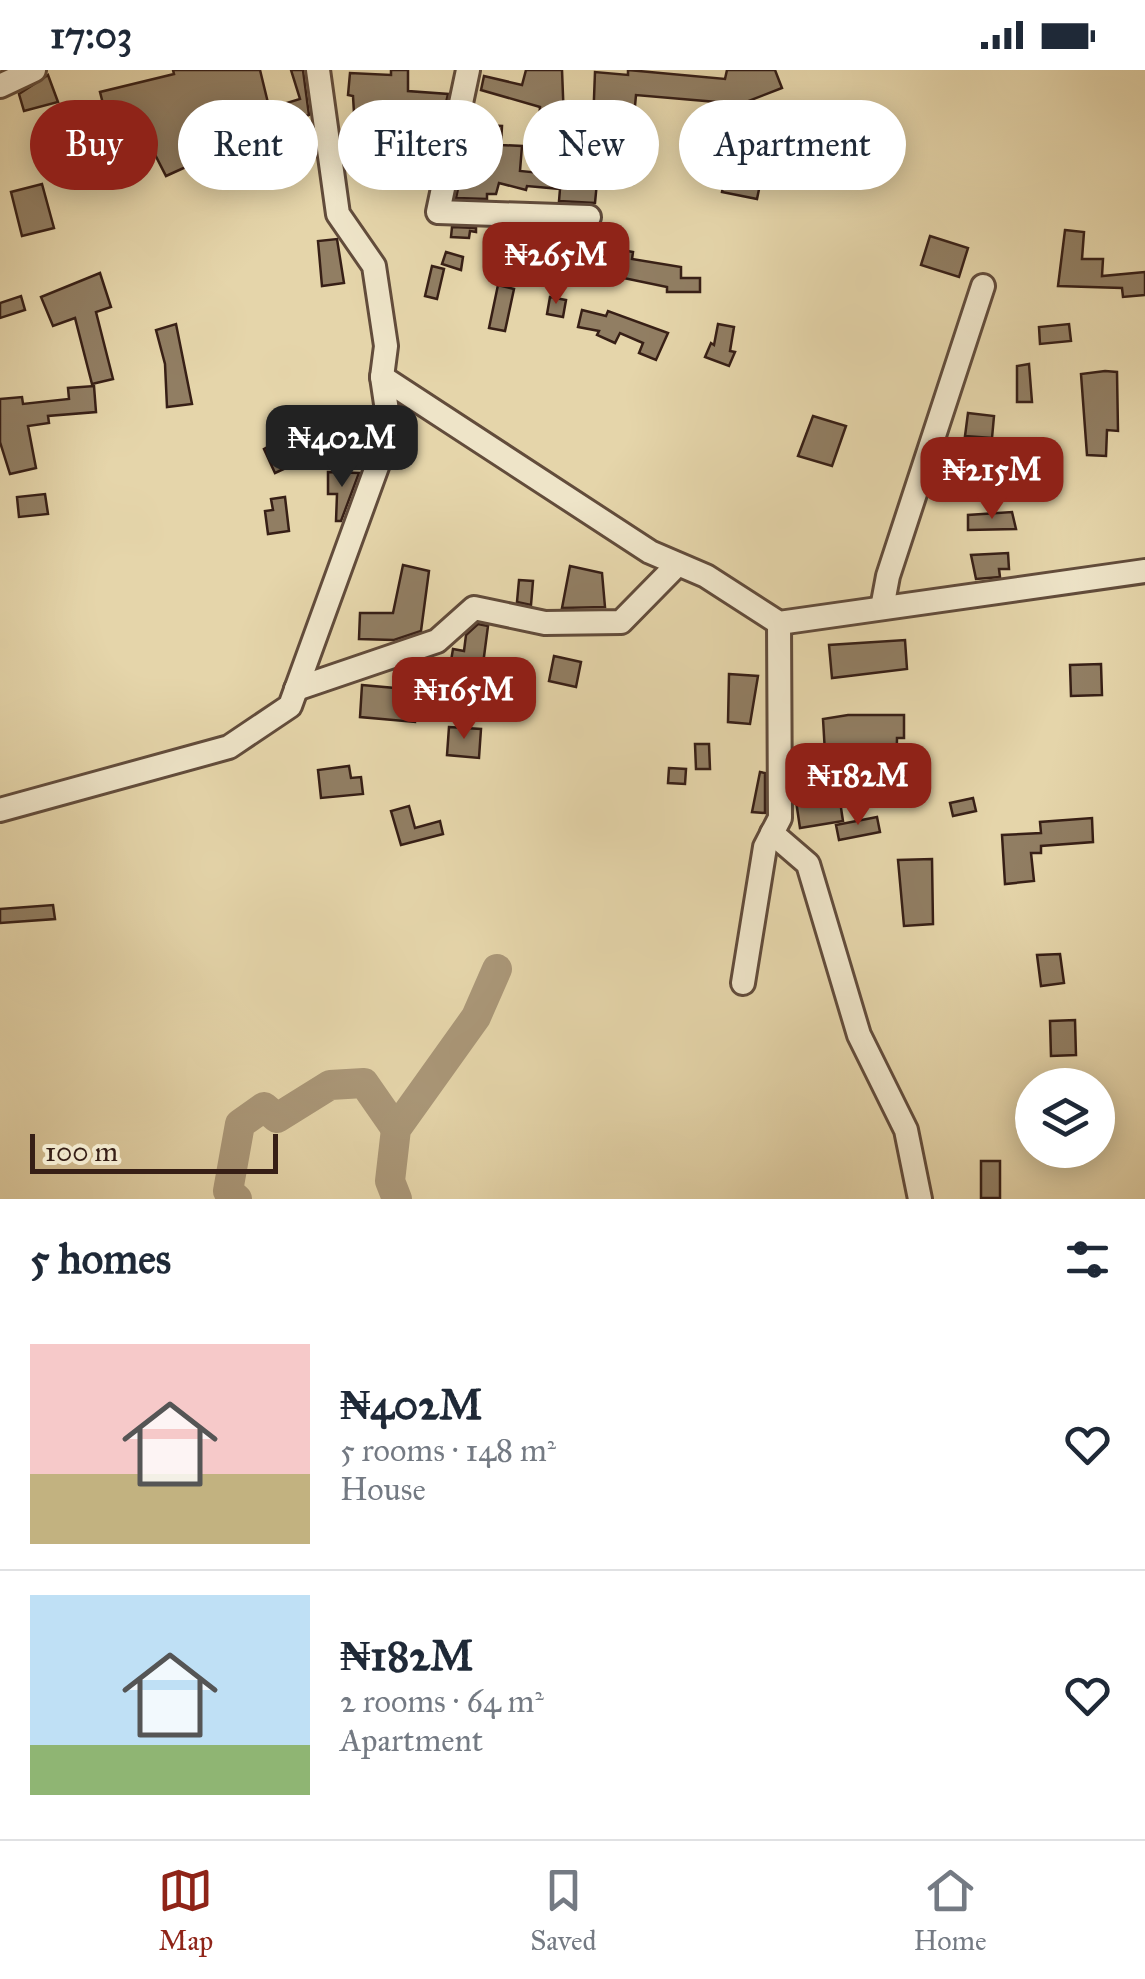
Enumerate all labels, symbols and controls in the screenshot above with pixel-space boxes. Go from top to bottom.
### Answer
text: 17:03 [50,12,132,58]
chip: Buy [30,100,158,190]
chip: Rent [178,100,318,190]
chip: Filters [338,100,503,190]
chip: New [523,100,659,190]
chip: Apartment [679,100,906,190]
pin: ₦265M [486,222,626,307]
text: ₦265M [504,235,608,274]
pin: ₦402M [272,405,412,490]
text: ₦402M [288,418,396,457]
pin: ₦215M [922,437,1062,522]
text: ₦215M [942,450,1042,489]
pin: ₦165M [394,657,534,742]
text: ₦165M [414,670,514,709]
pin: ₦182M [788,743,928,828]
text: ₦182M [807,756,909,795]
map controls [1015,1068,1115,1168]
button: layers [1015,1068,1115,1168]
scale bar [30,1129,278,1174]
text: 100 m [45,1134,118,1169]
icon: filters [1060,1232,1115,1287]
text: 5 homes [30,1233,171,1285]
text: ₦402M [340,1379,482,1431]
icon: home [110,1384,230,1504]
icon: heart [1060,1417,1115,1472]
text: 5 rooms · 148 m² [340,1431,556,1470]
text: House [340,1470,426,1509]
text: ₦182M [340,1630,473,1682]
icon: home [110,1635,230,1755]
icon: heart [1060,1668,1115,1723]
text: 2 rooms · 64 m² [340,1682,544,1721]
text: Apartment [340,1721,483,1760]
tab: Map [158,1863,213,1958]
tab: Saved [530,1863,597,1958]
tab: Home [913,1863,987,1958]

